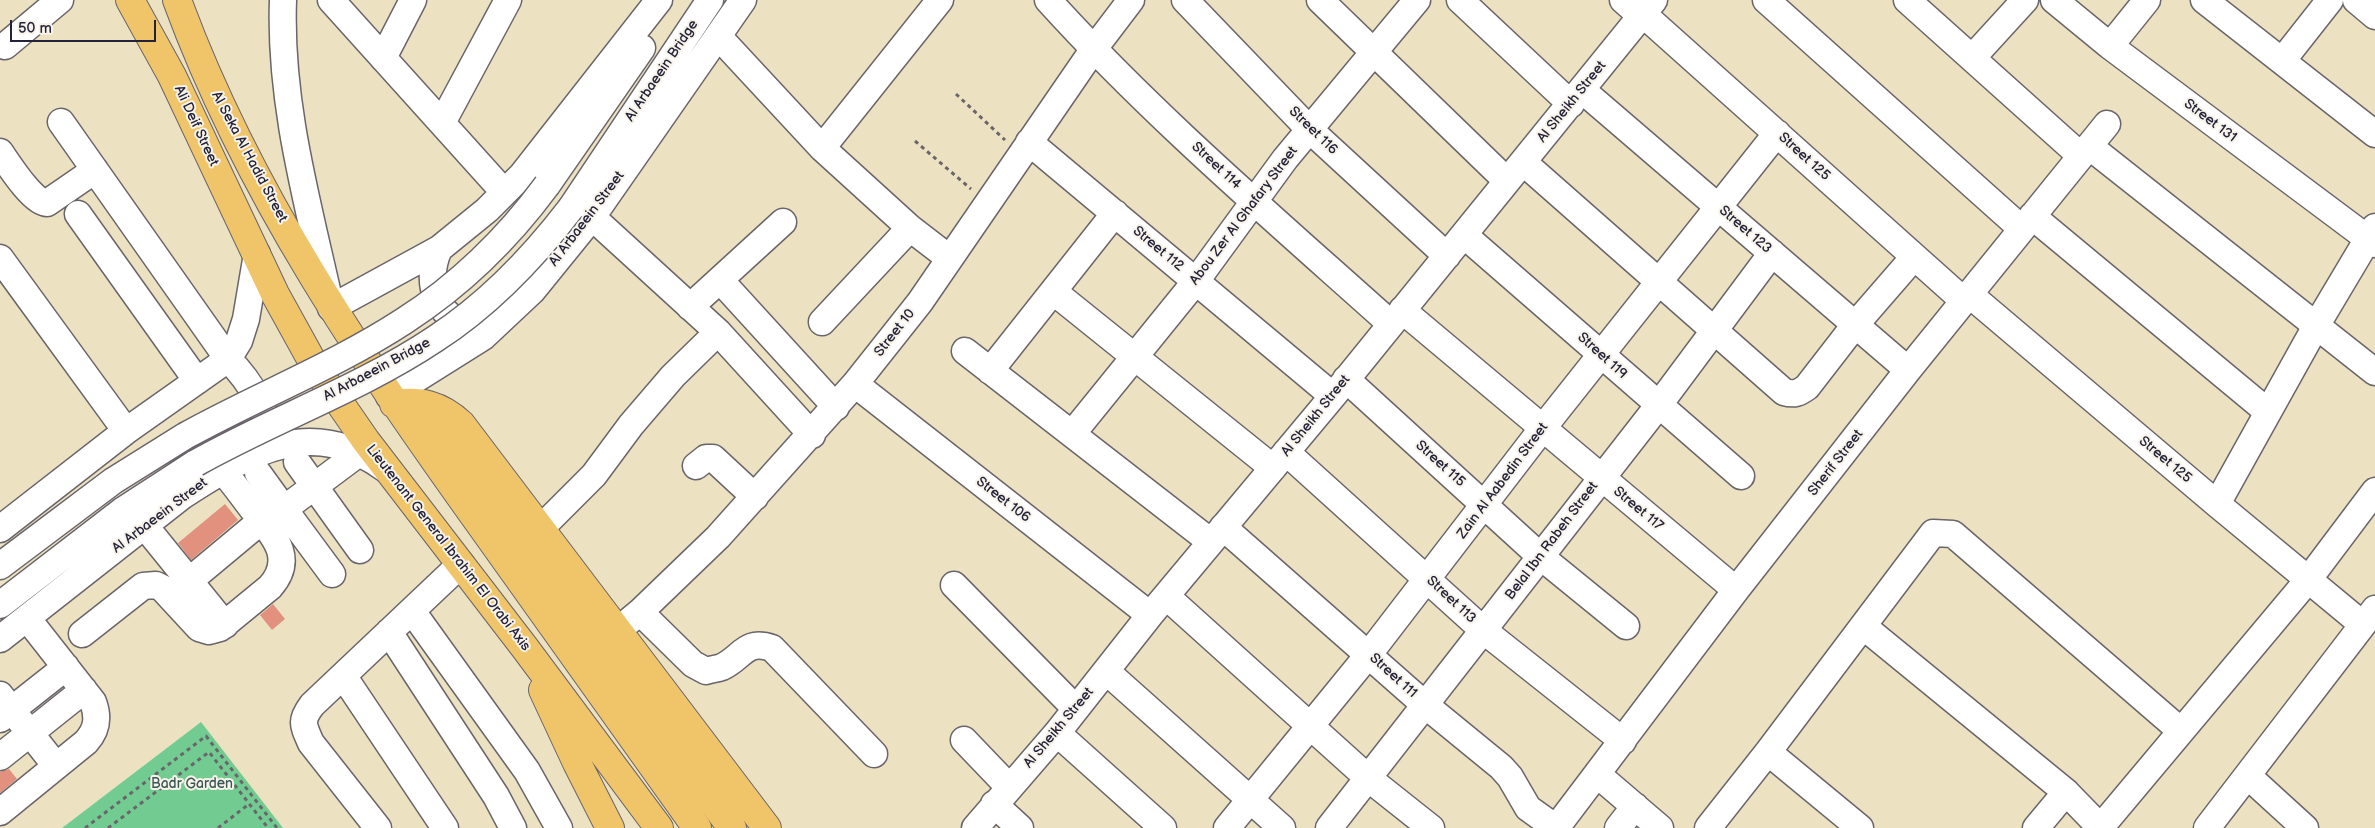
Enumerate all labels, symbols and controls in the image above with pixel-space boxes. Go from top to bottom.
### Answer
scale bar [12,10,159,42]
street label: Al Arbaeein Bridge [622,17,702,125]
text: 50 m [18,19,52,38]
street label: Al Sheikh Street [1534,58,1610,146]
street label: Ali Deif Street [170,83,222,169]
street label: Al Seka Al Hadid Street [207,89,291,225]
street label: Street 131 [2180,96,2240,146]
street label: Street 116 [1285,104,1341,158]
street label: Street 125 [1775,129,1833,185]
street label: Street 114 [1188,139,1244,193]
street label: Abou Zer Al Ghafary Street [1186,143,1302,289]
street label: Al Arbaeein Street [546,168,628,270]
street label: Street 123 [1715,203,1775,257]
street label: Street 112 [1129,223,1187,275]
street label: Street 10 [871,306,919,360]
street label: Street 119 [1574,329,1630,383]
street label: Al Arbaeein Bridge [321,335,433,405]
street label: Al Sheikh Street [1278,372,1354,460]
street label: Zain Al Aabedin Street [1454,420,1552,542]
street label: Sherif Street [1805,427,1867,499]
street label: Street 125 [2135,433,2195,487]
street label: Street 115 [1412,437,1468,491]
street label: Lieutenant General Ibrahim El Orabi Axis [362,442,534,654]
street label: Street 106 [972,474,1034,526]
street label: Al Arbaeein Street [109,475,211,557]
street label: Belal Ibn Rabeh Street [1502,479,1602,603]
street label: Street 117 [1610,483,1666,535]
street label: Street 113 [1423,573,1479,627]
street label: Street 111 [1366,650,1420,702]
street label: Al Sheikh Street [1020,684,1098,772]
park label: Badr Garden [151,776,233,792]

